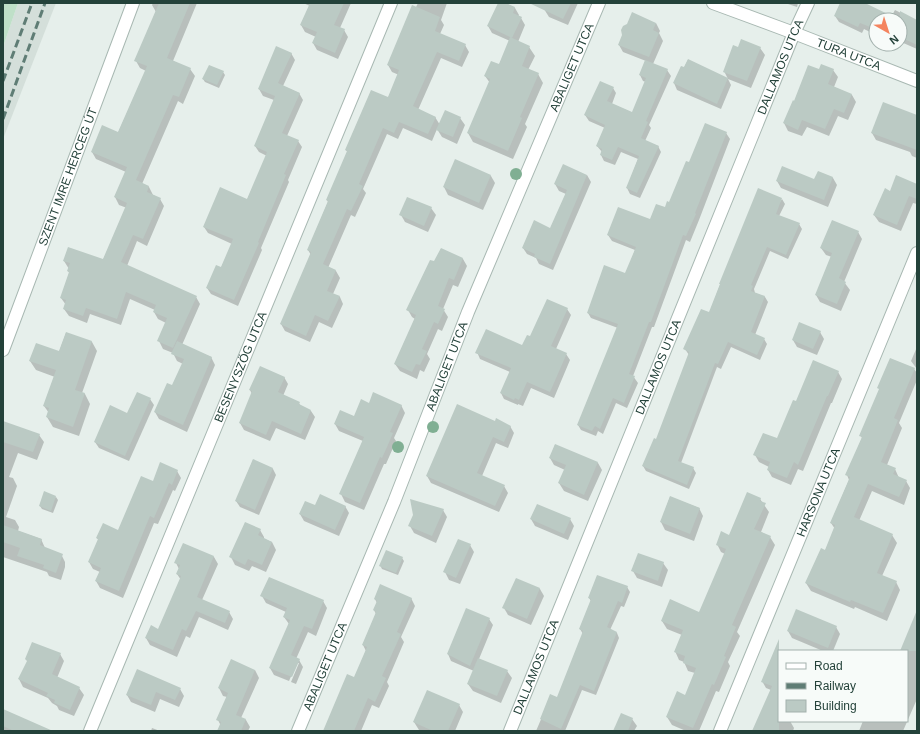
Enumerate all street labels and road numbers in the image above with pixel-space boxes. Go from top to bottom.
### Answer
street label: DALLAMOS UTCA [755,17,806,117]
street label: ABALIGET UTCA [547,21,597,114]
street label: TURA UTCA [814,35,883,73]
street label: SZENT IMRE HERCEG ÚT [36,105,100,248]
street label: BESENYSZÖG UTCA [211,309,270,424]
street label: DALLAMOS UTCA [633,317,684,417]
street label: ABALIGET UTCA [423,320,471,413]
street label: HARSONA UTCA [794,446,843,539]
street label: DALLAMOS UTCA [510,617,562,717]
street label: ABALIGET UTCA [300,620,350,713]

